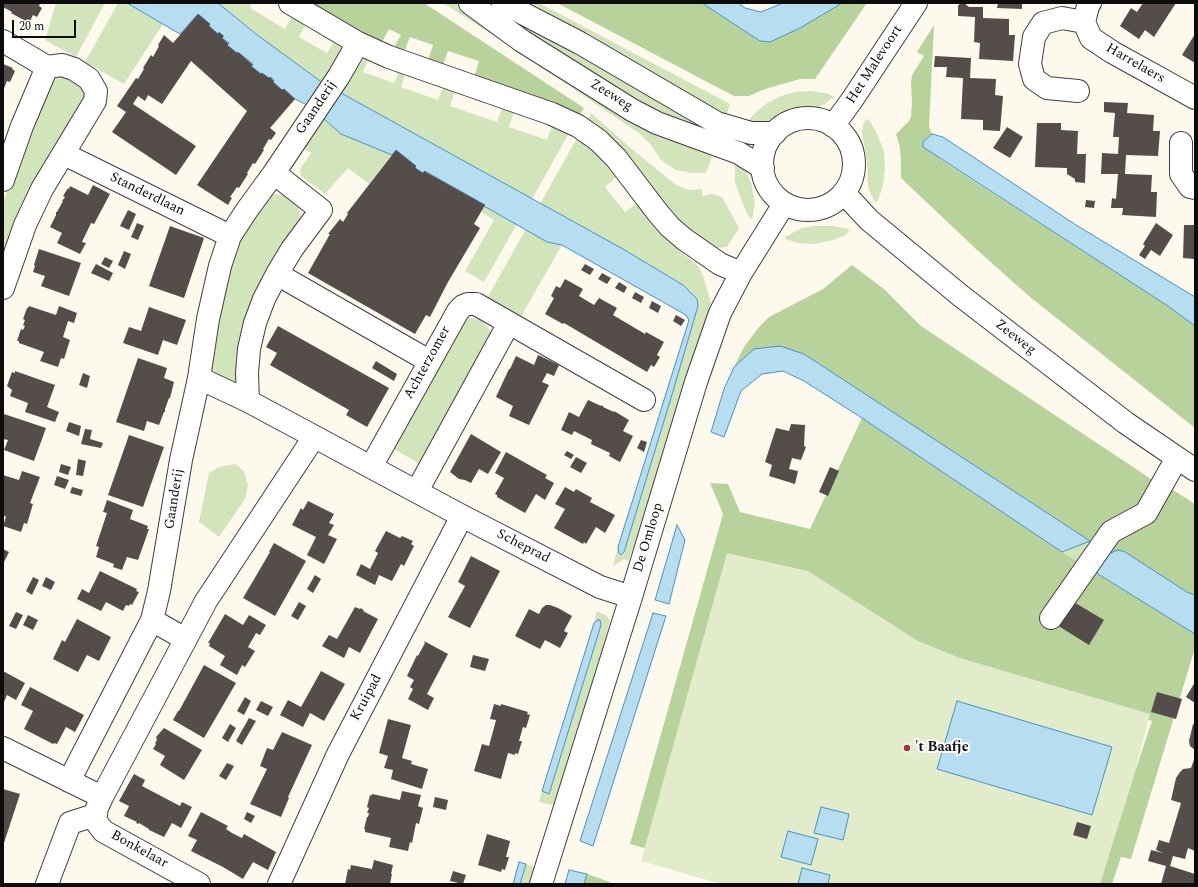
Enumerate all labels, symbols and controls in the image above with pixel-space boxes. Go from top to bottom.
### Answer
scale bar [14,12,78,38]
text: 20 m [19,17,44,36]
street label: Het Malevoort [843,23,907,107]
street label: Harrelaers [1102,40,1168,88]
street label: Zeeweg [587,76,635,116]
street label: Gaanderij [293,78,341,138]
street label: Standerdlaan [107,170,187,220]
street label: Zeeweg [991,317,1039,359]
street label: Achterzomer [401,324,455,402]
street label: Gaanderij [162,467,188,531]
street label: De Omloop [630,501,668,575]
street label: Scheprad [494,526,552,568]
street label: Kruipad [348,672,386,724]
place label: 't Baafje [915,740,969,756]
marker: 't Baafje [902,743,912,753]
street label: Bonkelaar [107,827,171,873]

